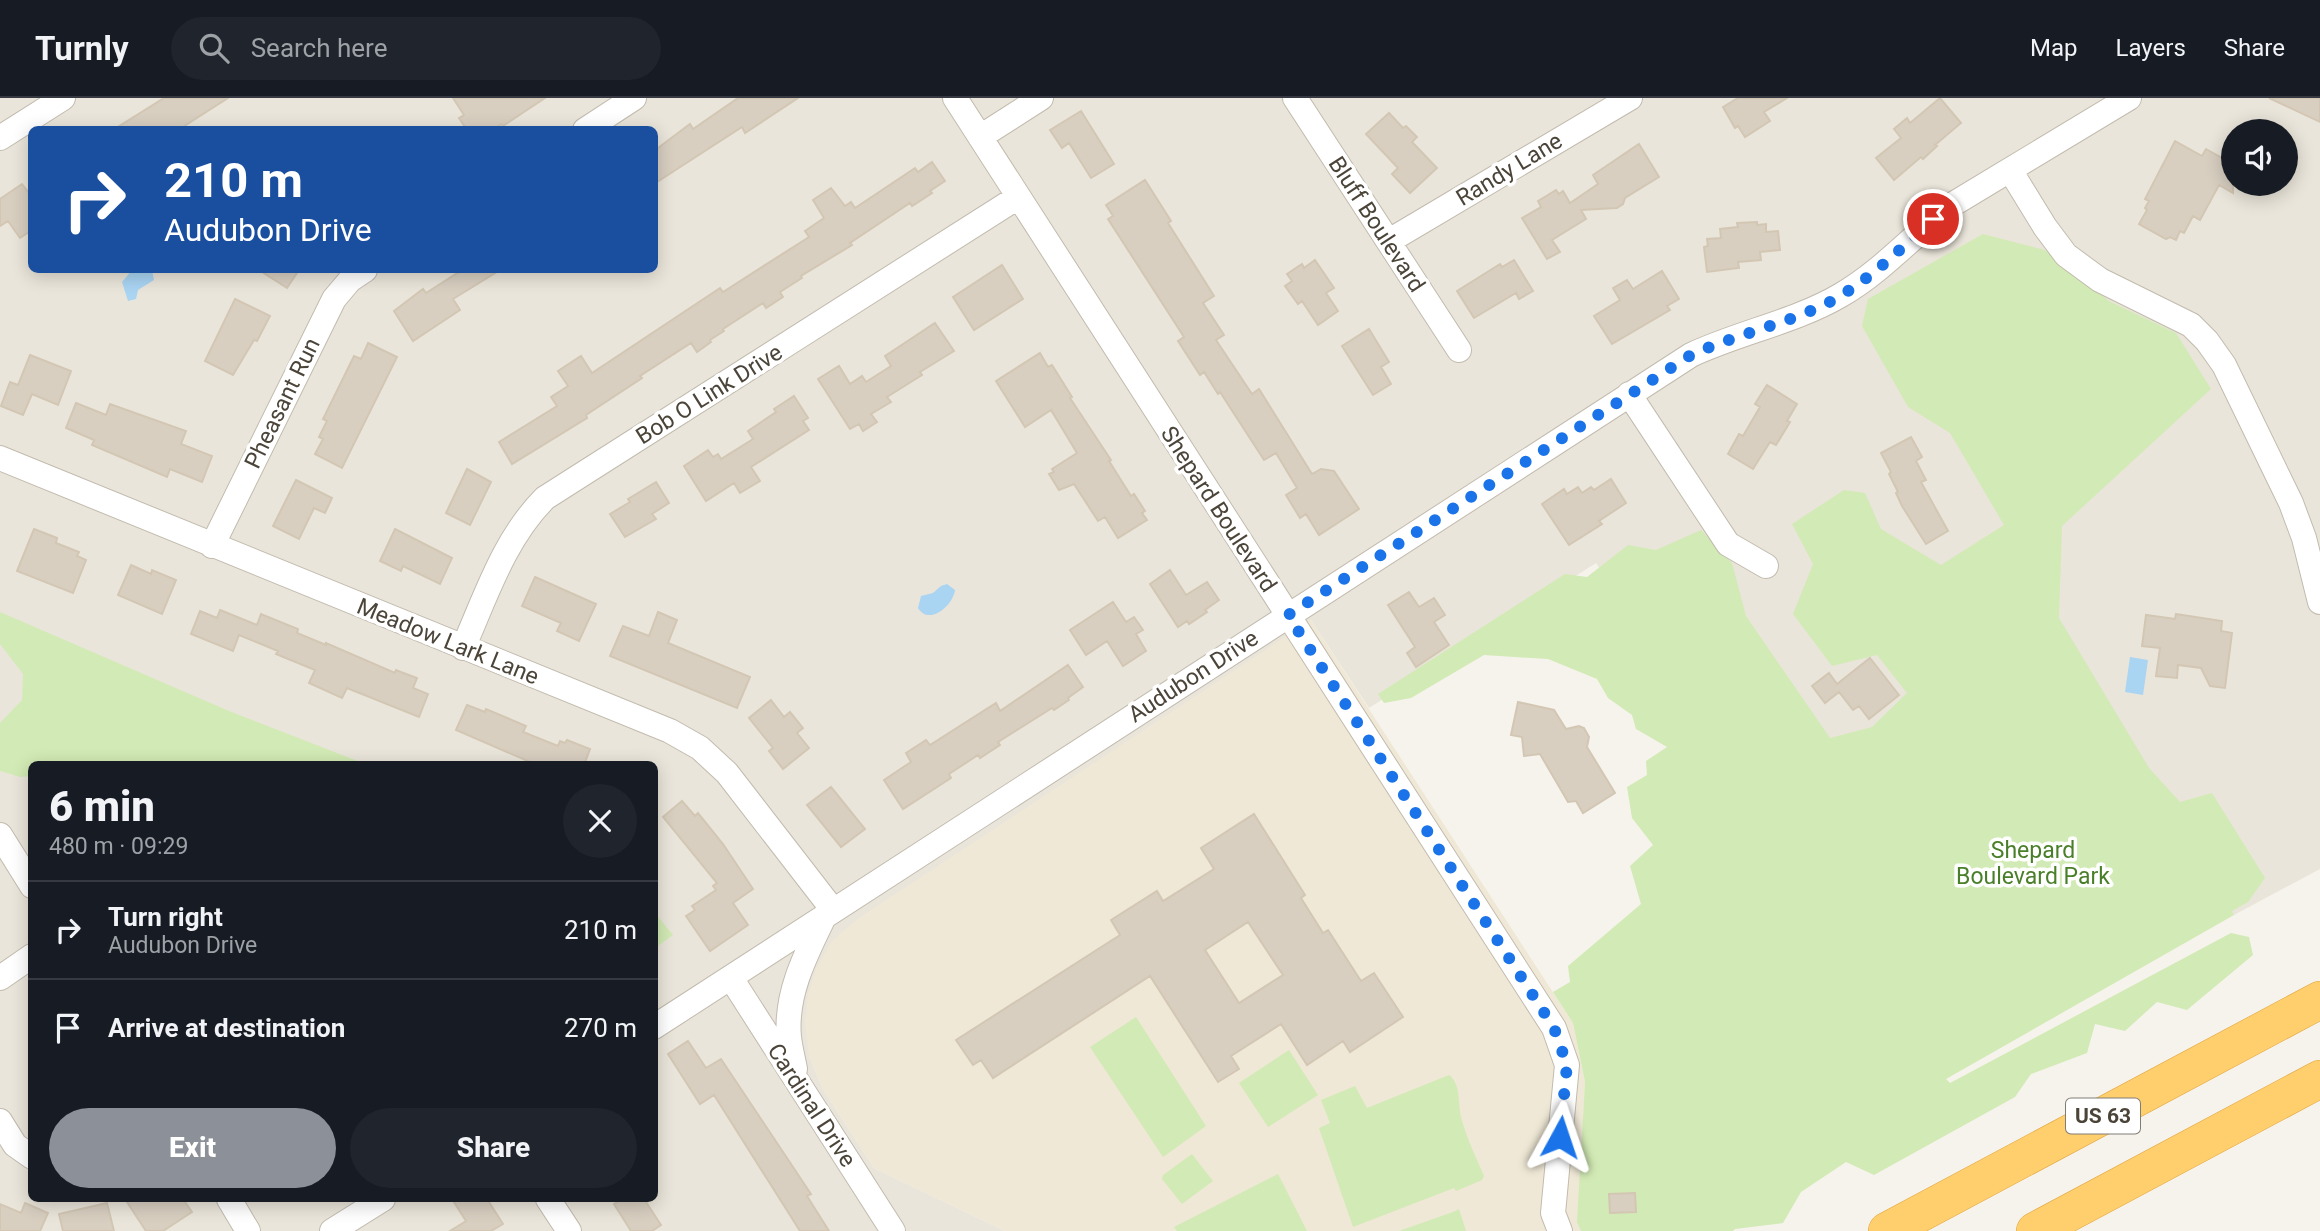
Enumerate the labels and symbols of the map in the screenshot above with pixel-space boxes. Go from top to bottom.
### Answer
street label: Randy Lane [1451,127,1567,212]
street label: Bluff Boulevard [1323,151,1430,297]
pin [1903,189,1963,249]
street label: Pheasant Run [239,334,326,473]
street label: Bob O Link Drive [631,339,787,450]
street label: Shepard Boulevard [1155,421,1282,597]
street label: Meadow Lark Lane [353,593,543,690]
street label: Audubon Drive [1123,624,1263,728]
park label: Shepard Boulevard Park [1956,837,2110,890]
street label: Cardinal Drive [762,1038,862,1172]
road number: US 63 [2066,1098,2140,1134]
position arrow [1523,1100,1597,1174]

